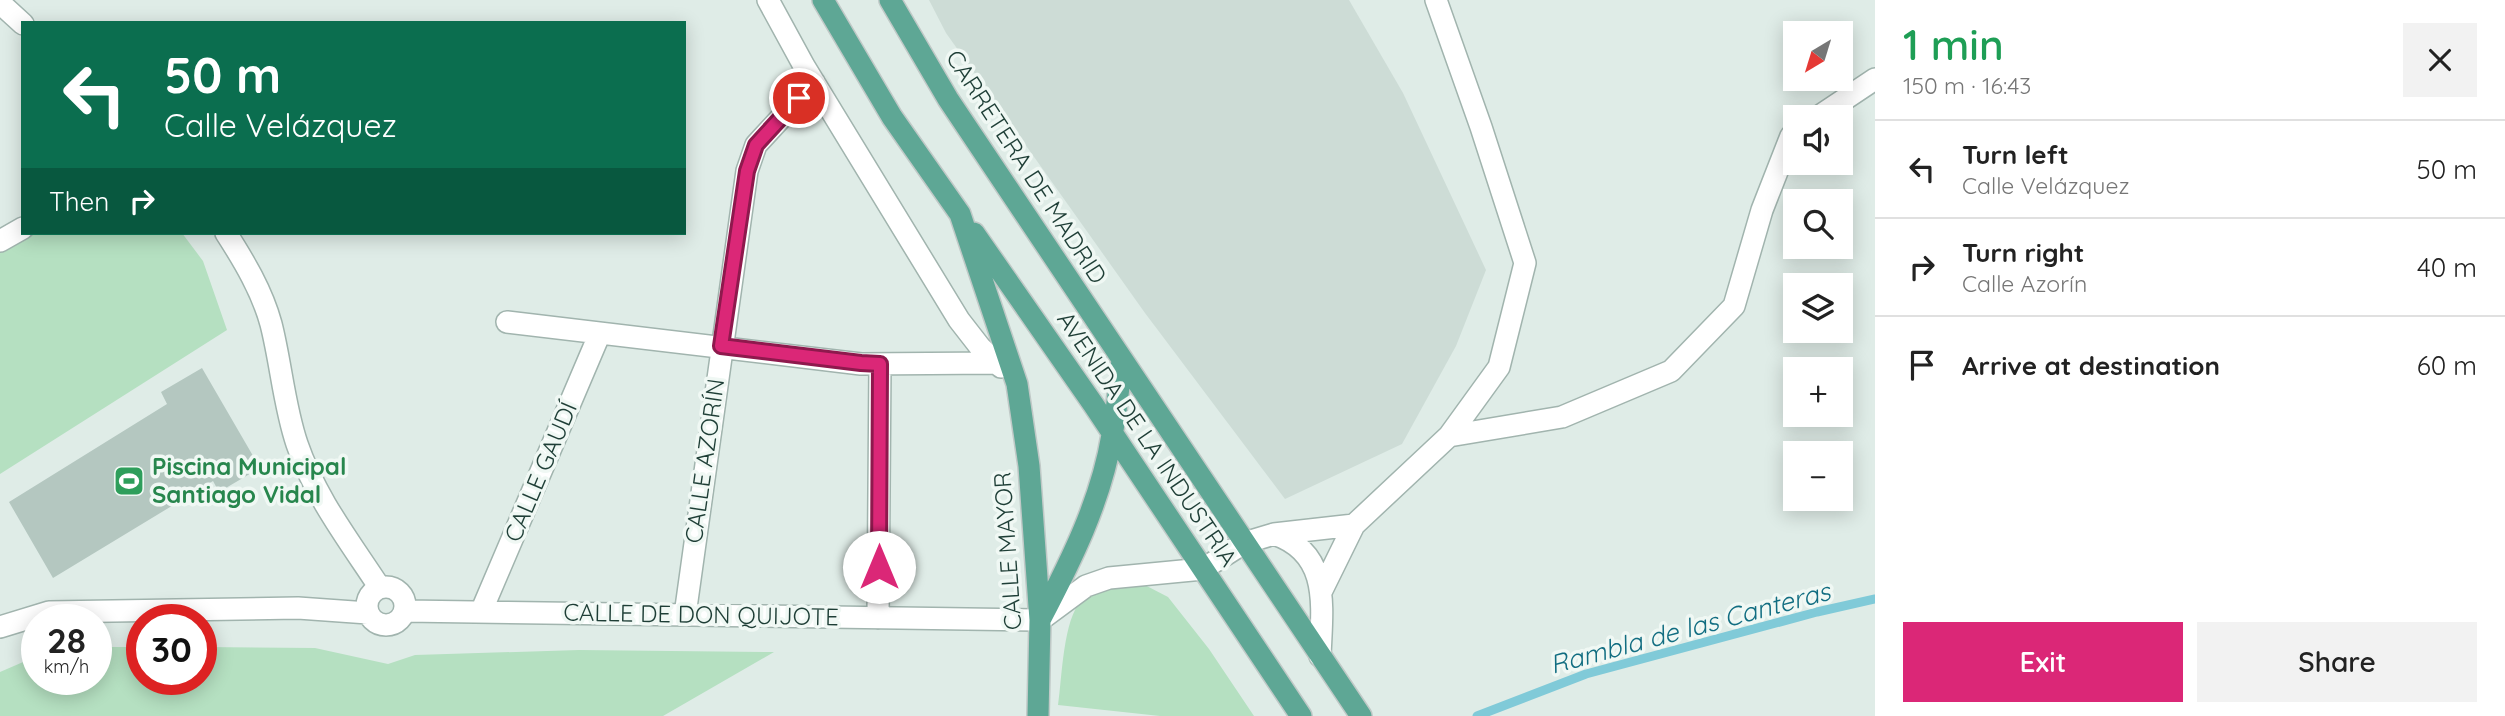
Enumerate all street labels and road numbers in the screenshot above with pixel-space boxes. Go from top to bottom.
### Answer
street label: CARRETERA DE MADRID [940,44,1114,289]
street label: AVENIDA DE LA INDUSTRIA [1051,305,1244,572]
street label: CALLE AZORÍN [678,377,730,545]
street label: CALLE GAUDÍ [497,396,583,546]
street label: CALLE MAYOR [987,471,1027,631]
street label: CALLE DE DON QUIJOTE [563,597,839,631]

